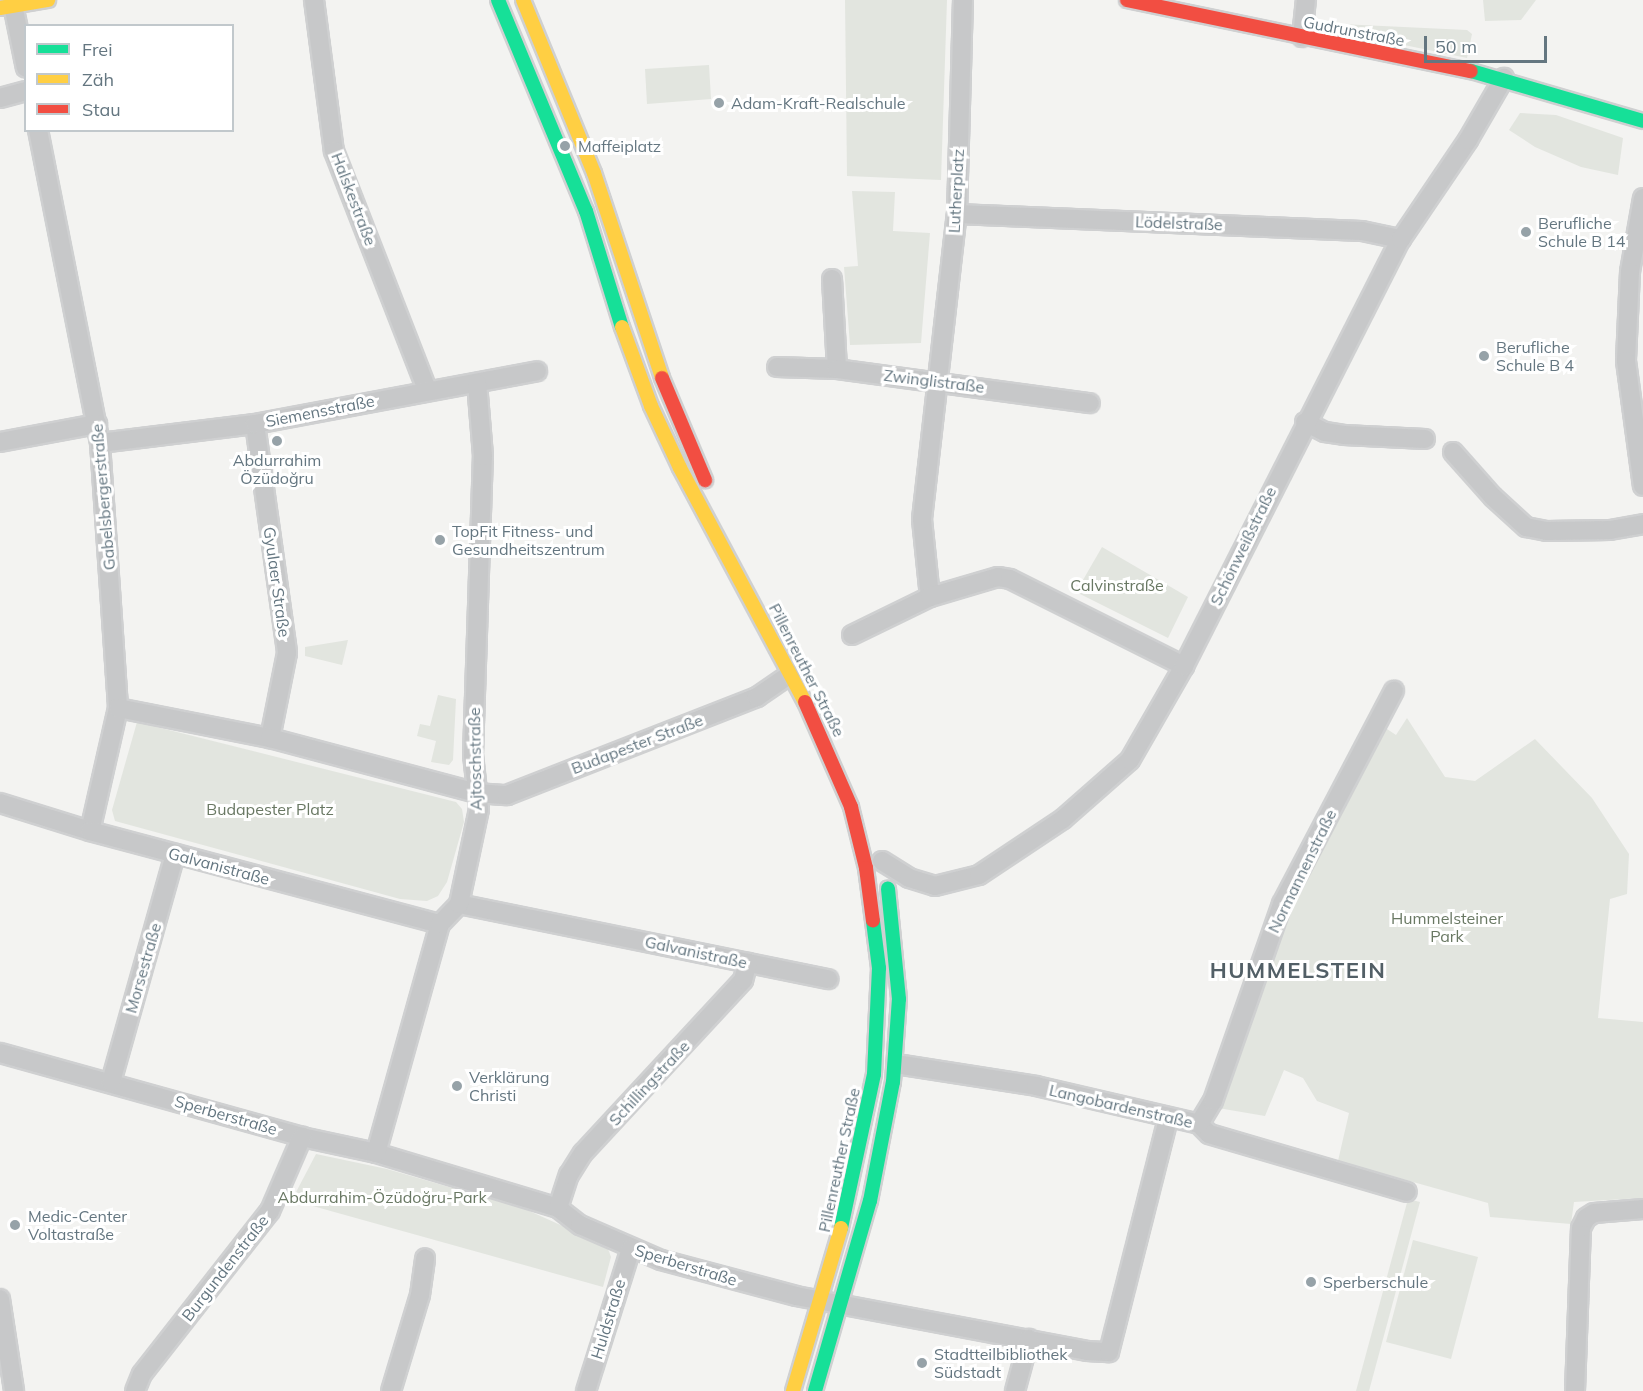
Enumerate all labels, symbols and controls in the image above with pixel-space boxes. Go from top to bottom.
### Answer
street label: Gudrunstraße [1302,12,1406,50]
legend [24,24,234,132]
scale bar [1427,24,1550,62]
text: 50 m [1435,35,1477,58]
text: Frei [82,38,112,61]
text: Zäh [82,68,114,91]
place label: Adam-Kraft-Realschule [731,93,906,113]
marker: Adam-Kraft-Realschule [712,96,726,110]
text: Stau [82,98,121,121]
place label: Maffeiplatz [578,136,661,156]
marker: Maffeiplatz [556,137,574,155]
street label: Lutherplatz [944,148,968,234]
street label: Halskestraße [327,150,381,248]
street label: Lödelstraße [1135,212,1223,234]
place label: Berufliche Schule B 14 [1538,213,1625,251]
marker: Berufliche Schule B 14 [1519,225,1533,239]
place label: Berufliche Schule B 4 [1496,337,1574,375]
marker: Berufliche Schule B 4 [1477,349,1491,363]
street label: Zwinglistraße [883,365,985,397]
street label: Siemensstraße [264,391,376,431]
street label: Gabelsbergerstraße [87,423,119,571]
marker: Abdurrahim Özüdoğru [270,434,284,448]
place label: Abdurrahim Özüdoğru [233,450,321,488]
street label: Schönweißstraße [1206,484,1280,608]
place label: TopFit Fitness- und Gesundheitszentrum [452,521,605,559]
street label: Gyulaer Straße [260,526,294,638]
marker: TopFit Fitness- und Gesundheitszentrum [433,533,447,547]
park label: Calvinstraße [1070,575,1164,595]
street label: Pillenreuther Straße [765,600,849,740]
street label: Ajtoschstraße [465,707,485,811]
street label: Budapester Straße [568,710,706,778]
park label: Budapester Platz [206,799,334,819]
street label: Normannenstraße [1264,806,1340,936]
street label: Galvanistraße [166,843,272,889]
park label: Hummelsteiner Park [1391,908,1503,946]
street label: Morsestraße [121,921,165,1015]
street label: Galvanistraße [643,932,749,972]
district label: HUMMELSTEIN [1210,958,1386,984]
street label: Schillingstraße [605,1037,693,1129]
place label: Verklärung Christi [469,1067,549,1105]
marker: Verklärung Christi [450,1079,464,1093]
street label: Langobardenstraße [1047,1080,1195,1132]
street label: Pillenreuther Straße [814,1086,864,1234]
street label: Sperberstraße [173,1091,279,1139]
park label: Abdurrahim-Özüdoğru-Park [277,1187,487,1207]
place label: Medic-Center Voltastraße [28,1206,127,1244]
street label: Burgundenstraße [178,1211,272,1325]
marker: Medic-Center Voltastraße [6,1216,24,1234]
street label: Sperberstraße [633,1240,739,1290]
place label: Sperberschule [1323,1272,1428,1292]
marker: Sperberschule [1304,1275,1318,1289]
street label: Huldstraße [587,1277,629,1361]
place label: Stadtteilbibliothek Südstadt [934,1344,1068,1382]
marker: Stadtteilbibliothek Südstadt [915,1356,929,1370]

